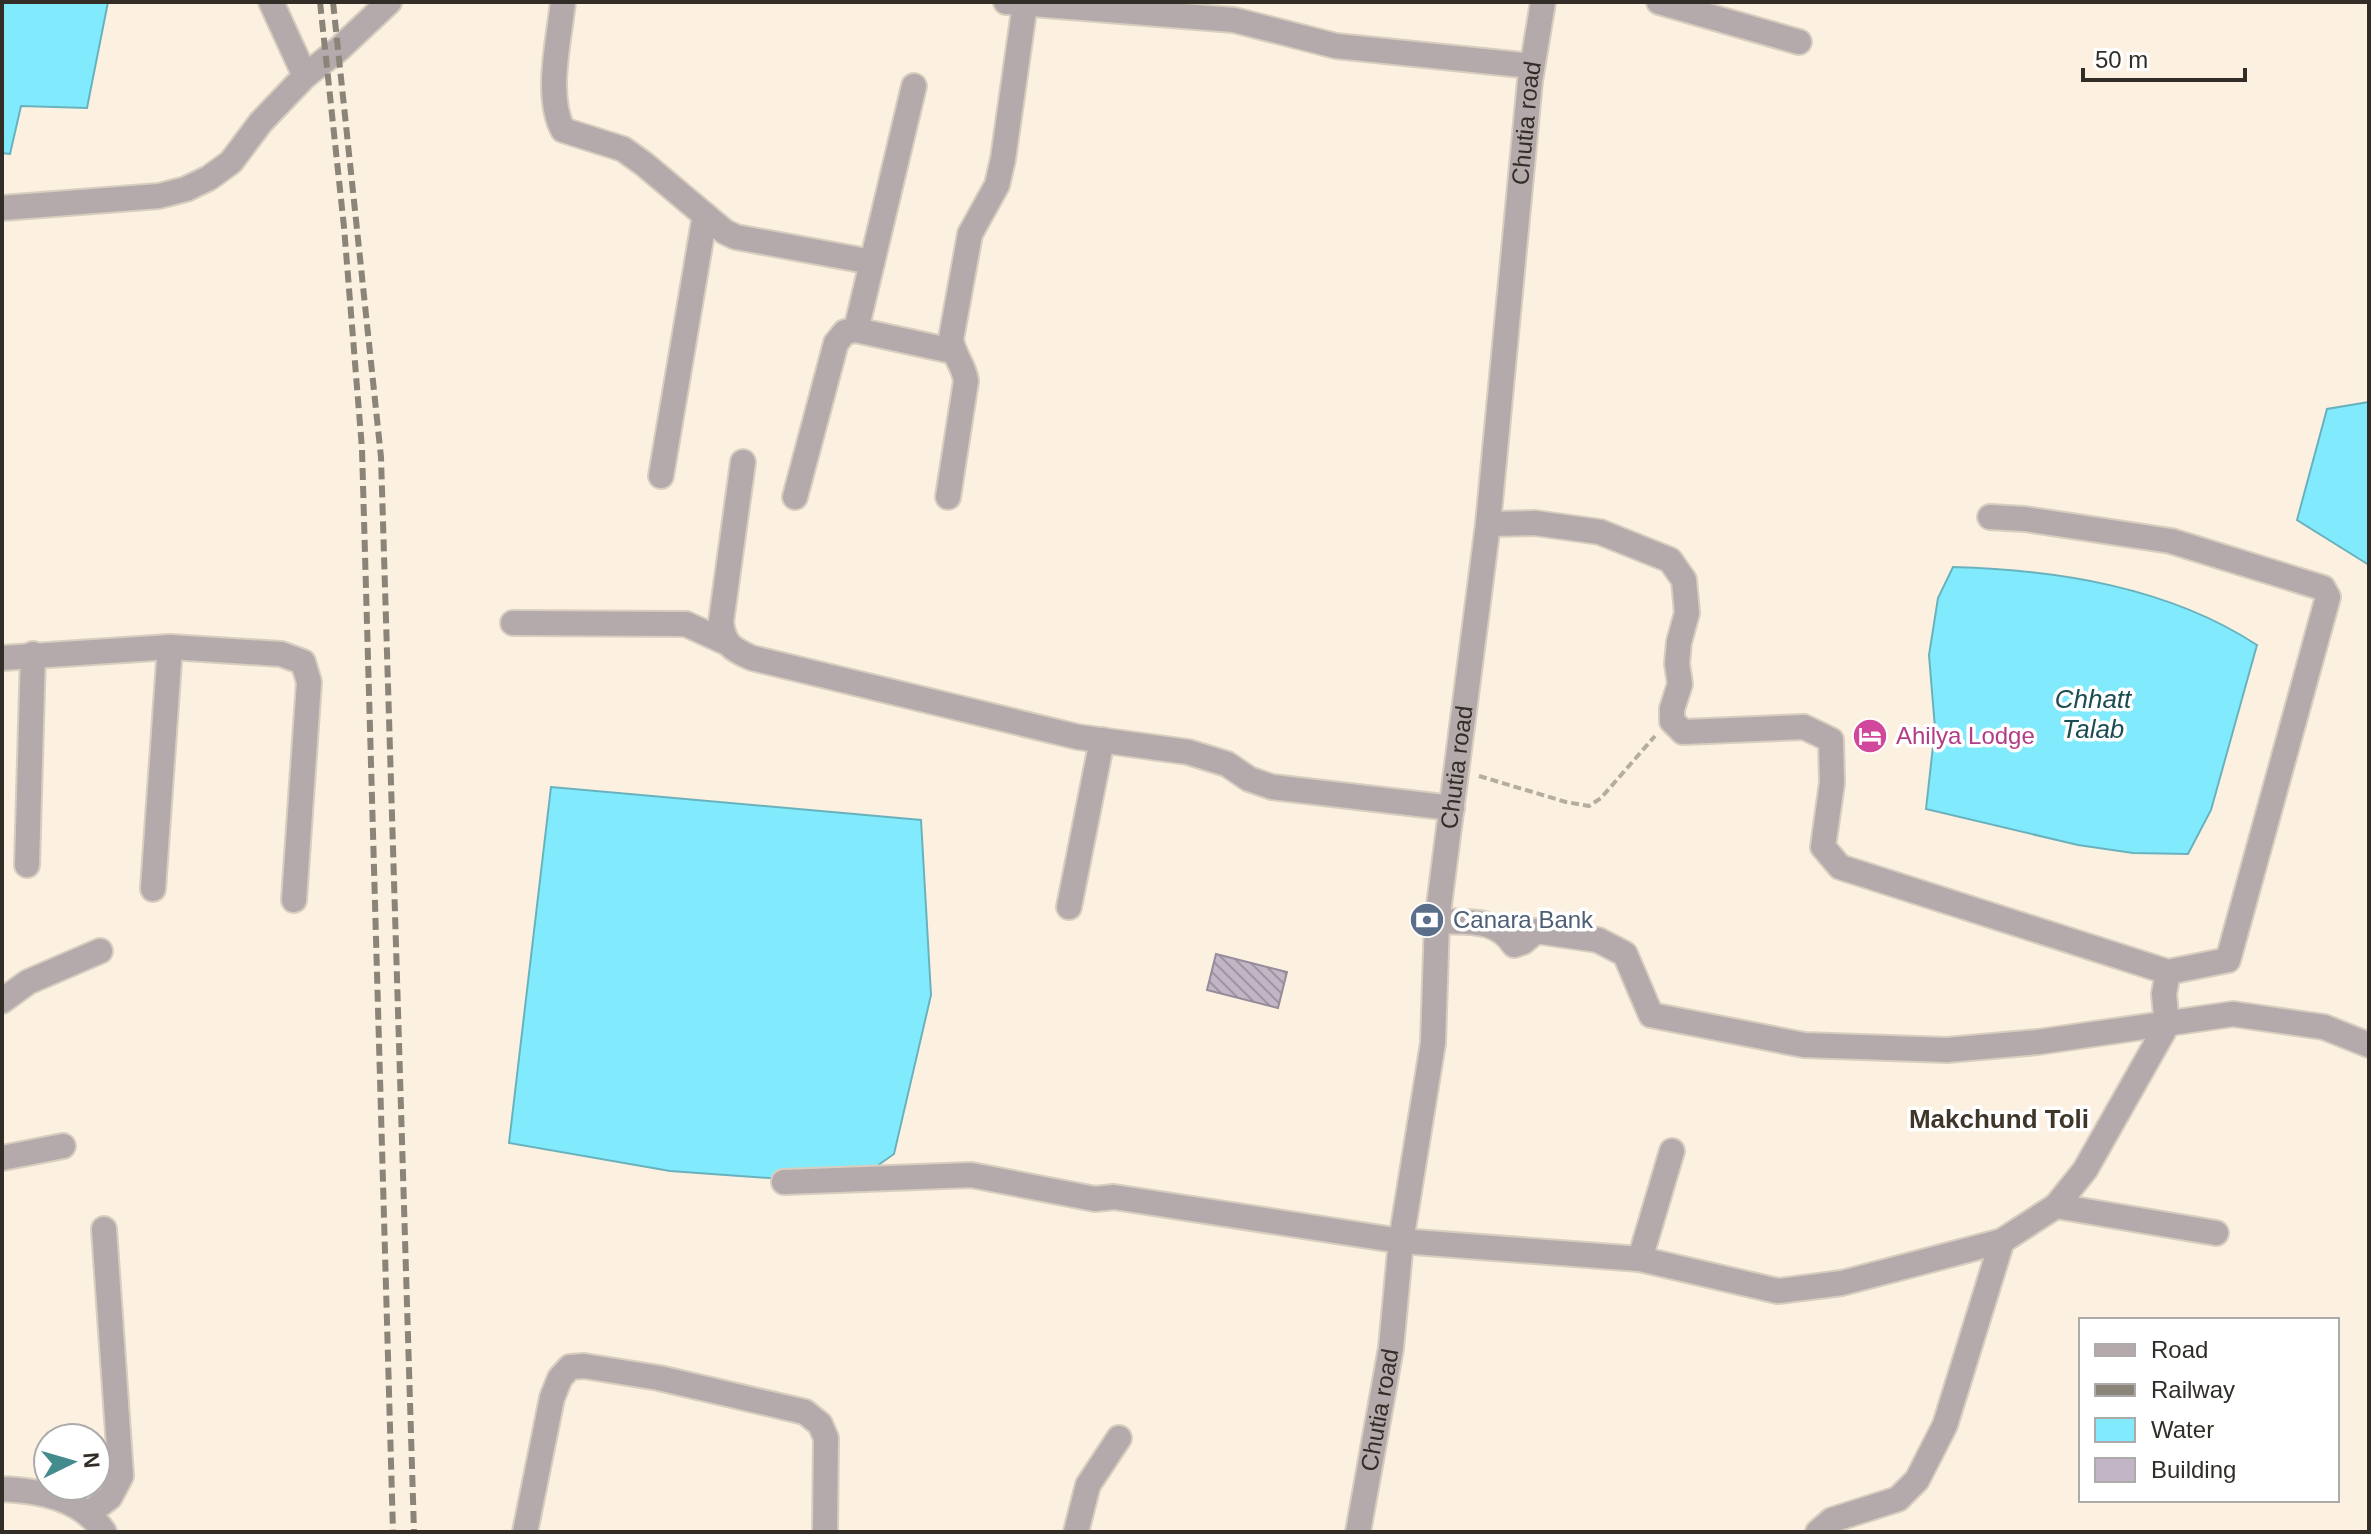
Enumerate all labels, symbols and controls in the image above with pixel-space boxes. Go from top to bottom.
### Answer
scale bar [2083,32,2245,82]
text: 50 m [2095,46,2148,73]
street label: Chutia road [1506,59,1546,186]
water label: Chhatt Talab [2055,684,2133,744]
street label: Chutia road [1435,704,1478,831]
hotel icon: Ahilya Lodge [1851,717,1889,755]
place label: Ahilya Lodge [1896,722,2035,749]
bank icon: Canara Bank [1408,901,1446,939]
place label: Canara Bank [1453,906,1594,933]
district label: Makchund Toli [1909,1104,2089,1134]
legend [2079,1318,2339,1502]
text: Road [2151,1336,2208,1363]
street label: Chutia road [1355,1346,1404,1473]
text: Railway [2151,1376,2235,1403]
text: Water [2151,1416,2214,1443]
north arrow [32,1422,112,1502]
text: N [78,1451,105,1469]
text: Building [2151,1456,2236,1483]

